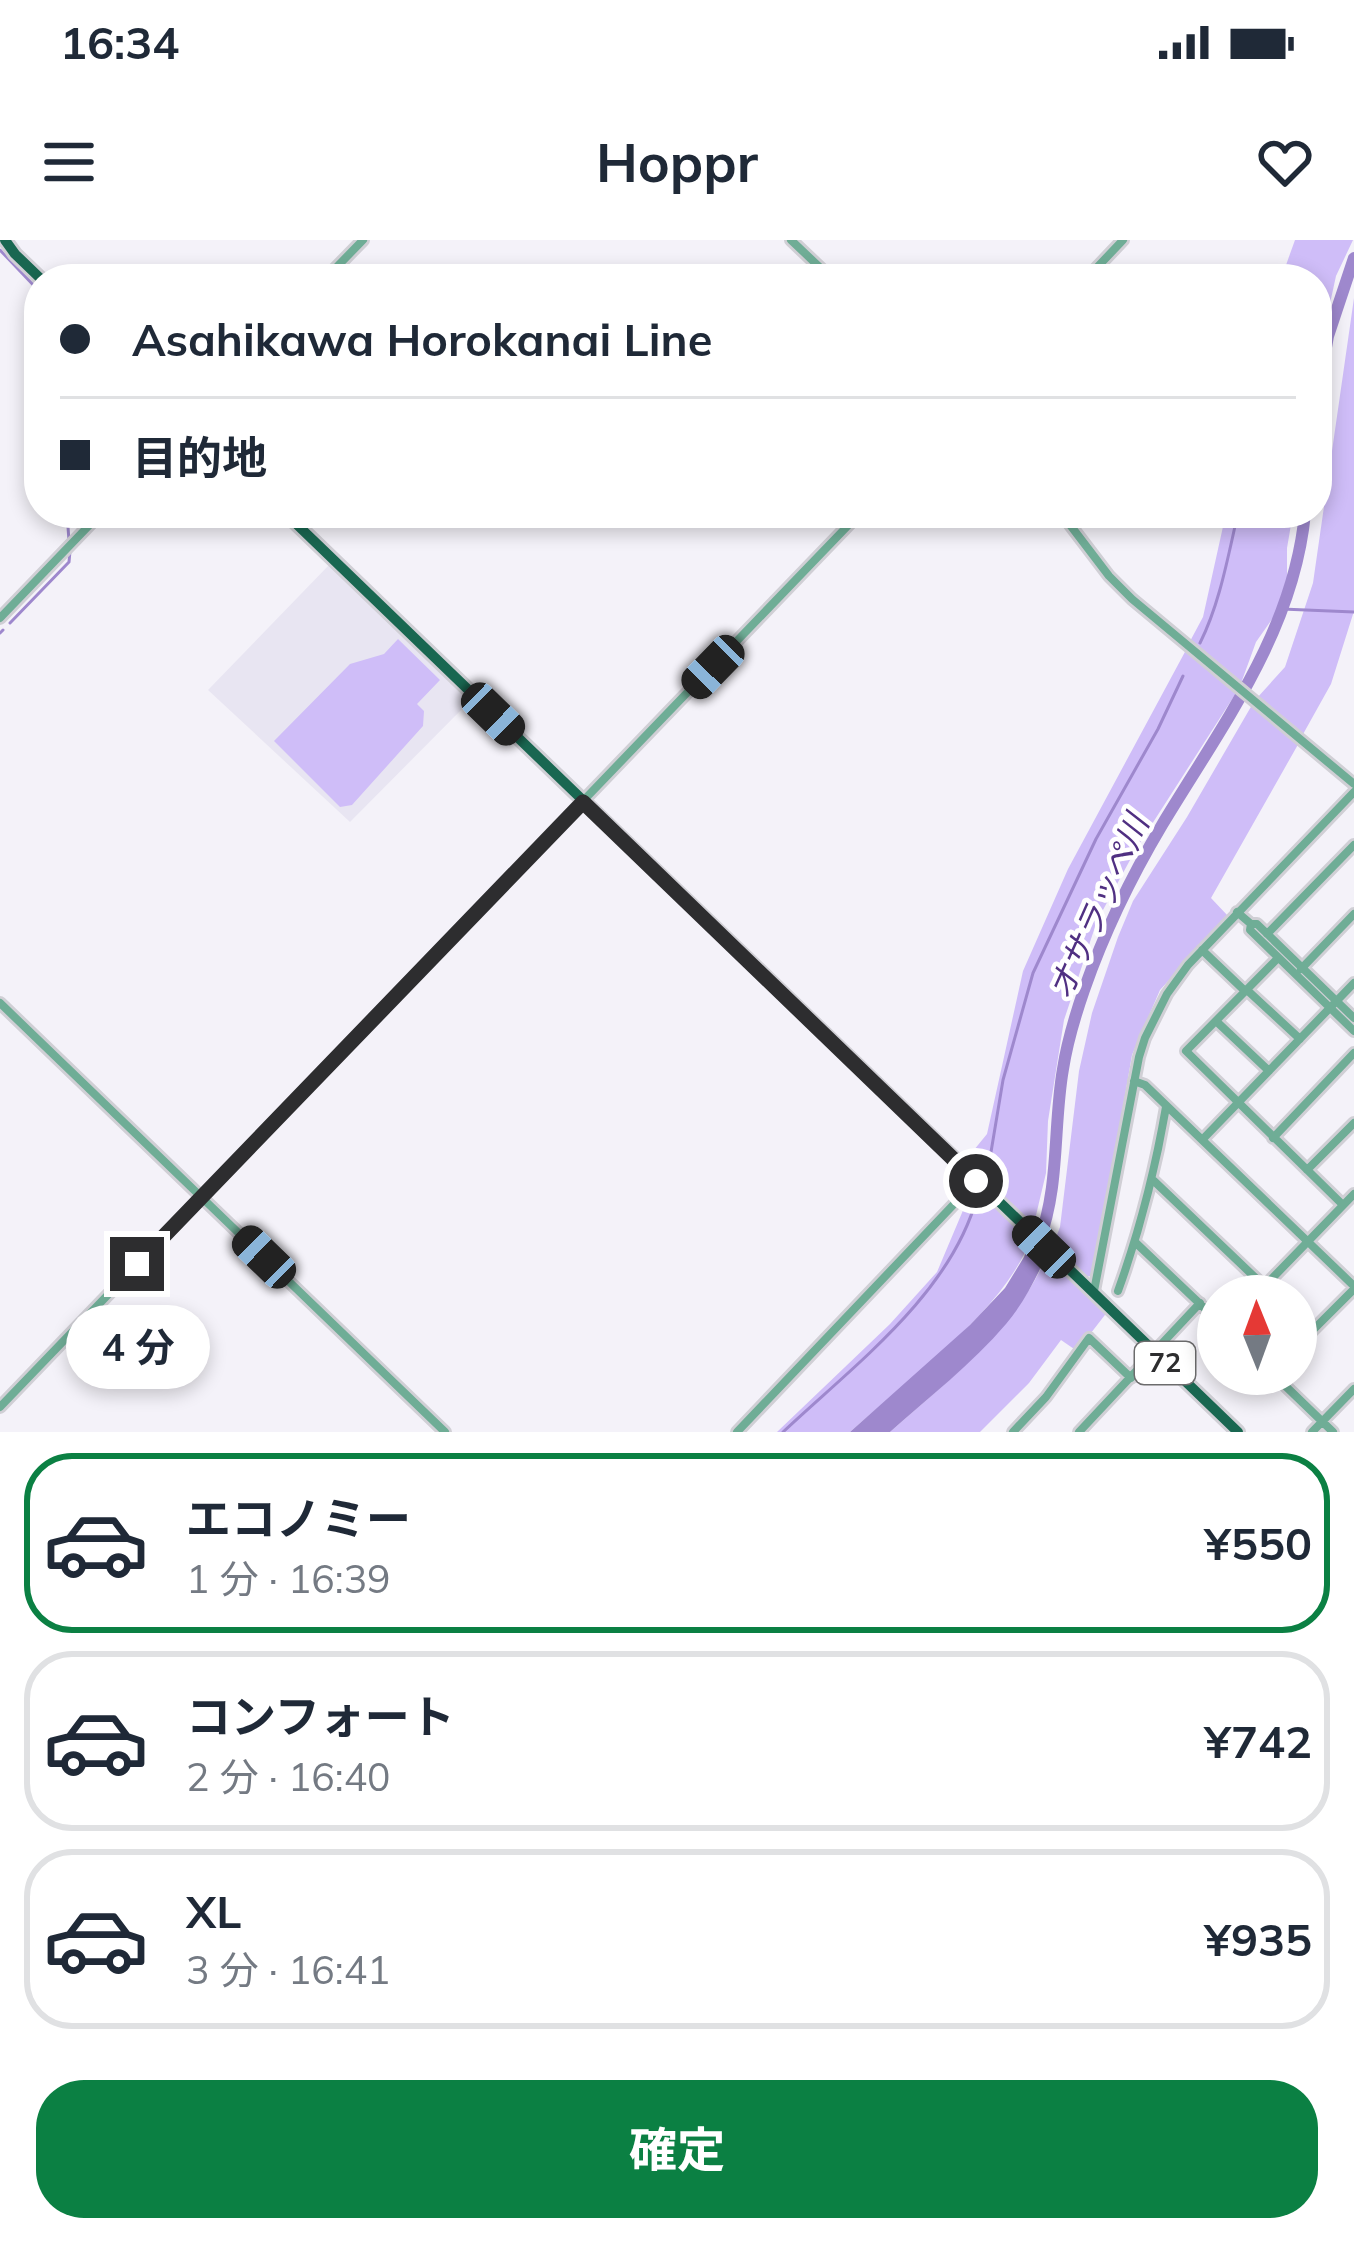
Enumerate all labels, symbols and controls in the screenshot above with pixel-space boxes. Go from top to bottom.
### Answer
text: 16:34 [60,14,179,70]
text: Hoppr [596,128,758,196]
icon: menu [36,129,102,195]
icon: heart [1252,129,1318,195]
text: Asahikawa Horokanai Line [132,311,712,367]
text: 目的地 [132,429,267,485]
car [675,629,751,705]
car [455,676,531,752]
water label: オサラッペ川 [1039,805,1158,1006]
route start [949,1154,1003,1208]
car [1006,1209,1082,1285]
car [226,1219,302,1295]
route end [110,1237,164,1291]
north arrow [1197,1275,1317,1395]
map controls [1197,1275,1317,1395]
callout: 4 分 [65,1306,209,1390]
text: 4 分 [101,1322,175,1371]
road number: 72 [1135,1342,1195,1384]
icon: car [42,1489,150,1597]
text: エコノミー [186,1490,411,1546]
text: ¥550 [1204,1515,1312,1571]
text: 1 分 · 16:39 [186,1554,390,1603]
icon: car [42,1687,150,1795]
text: コンフォート [186,1688,455,1744]
text: ¥742 [1204,1713,1312,1769]
text: 2 分 · 16:40 [186,1752,390,1801]
text: XL [186,1883,241,1939]
icon: car [42,1885,150,1993]
text: ¥935 [1204,1911,1312,1967]
text: 3 分 · 16:41 [186,1945,390,1994]
button: 確定 [36,2080,1318,2218]

